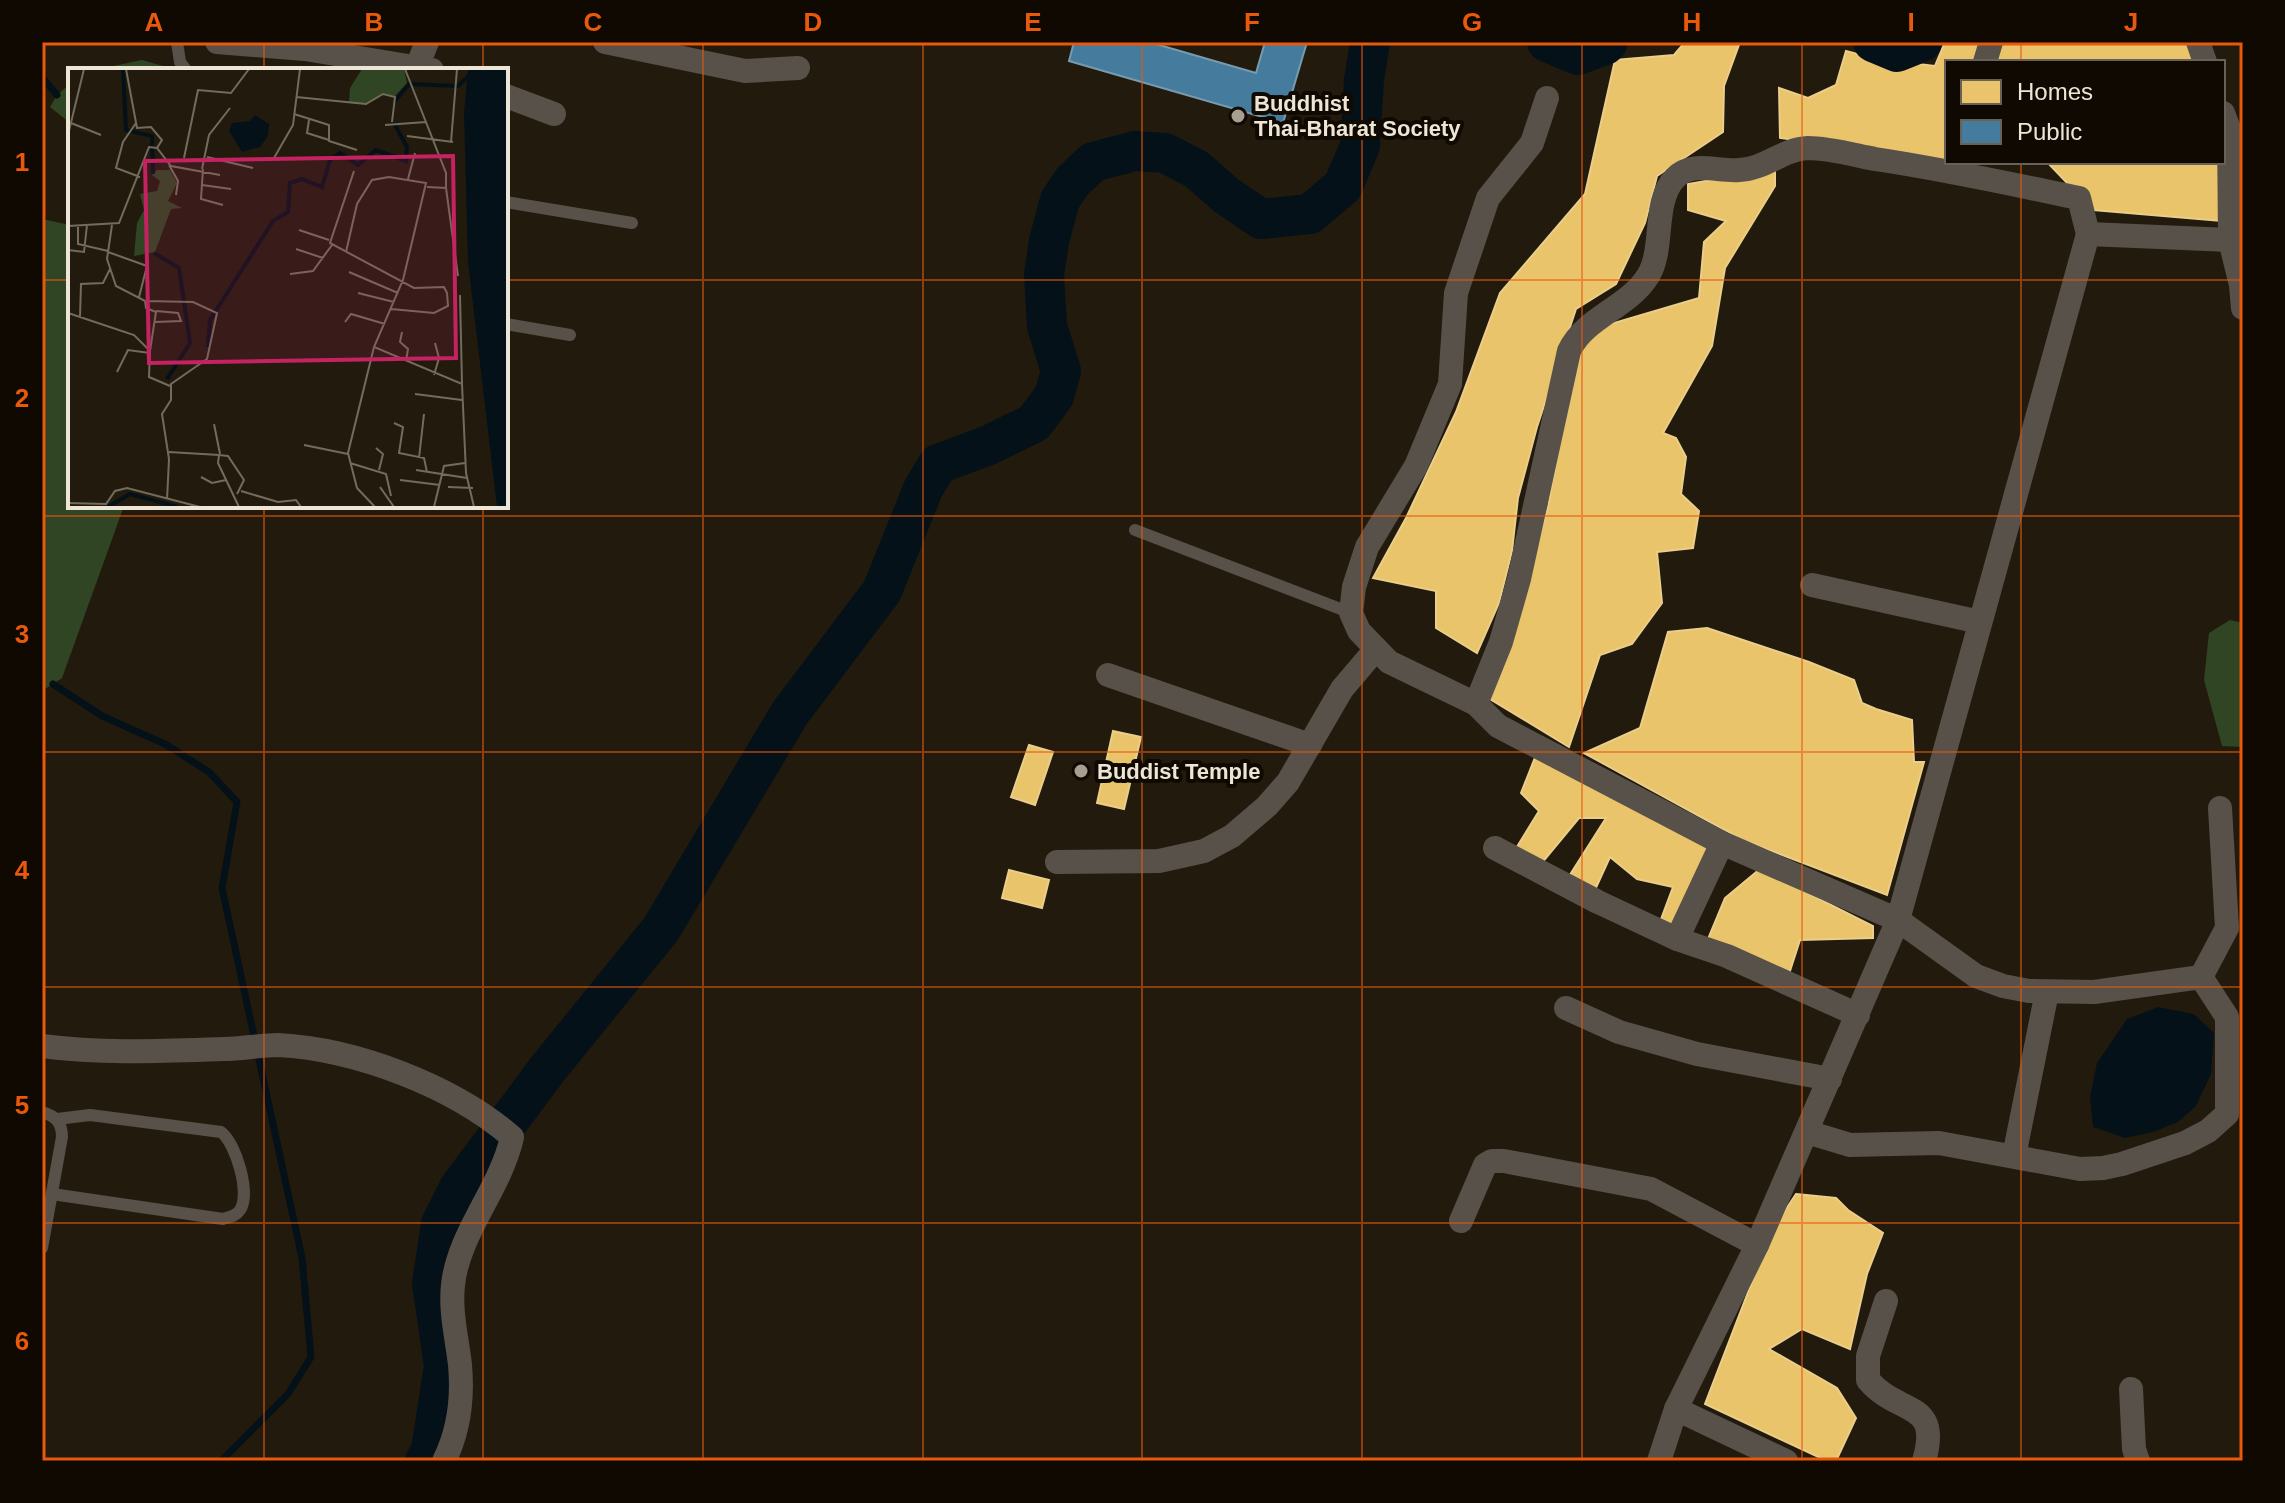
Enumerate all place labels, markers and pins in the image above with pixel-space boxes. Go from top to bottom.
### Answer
place label: Buddhist Thai-Bharat Society [1254,91,1461,141]
marker: Buddhist Thai-Bharat Society [1229,107,1247,125]
place label: Buddist Temple [1097,759,1260,784]
marker: Buddist Temple [1072,762,1090,780]

